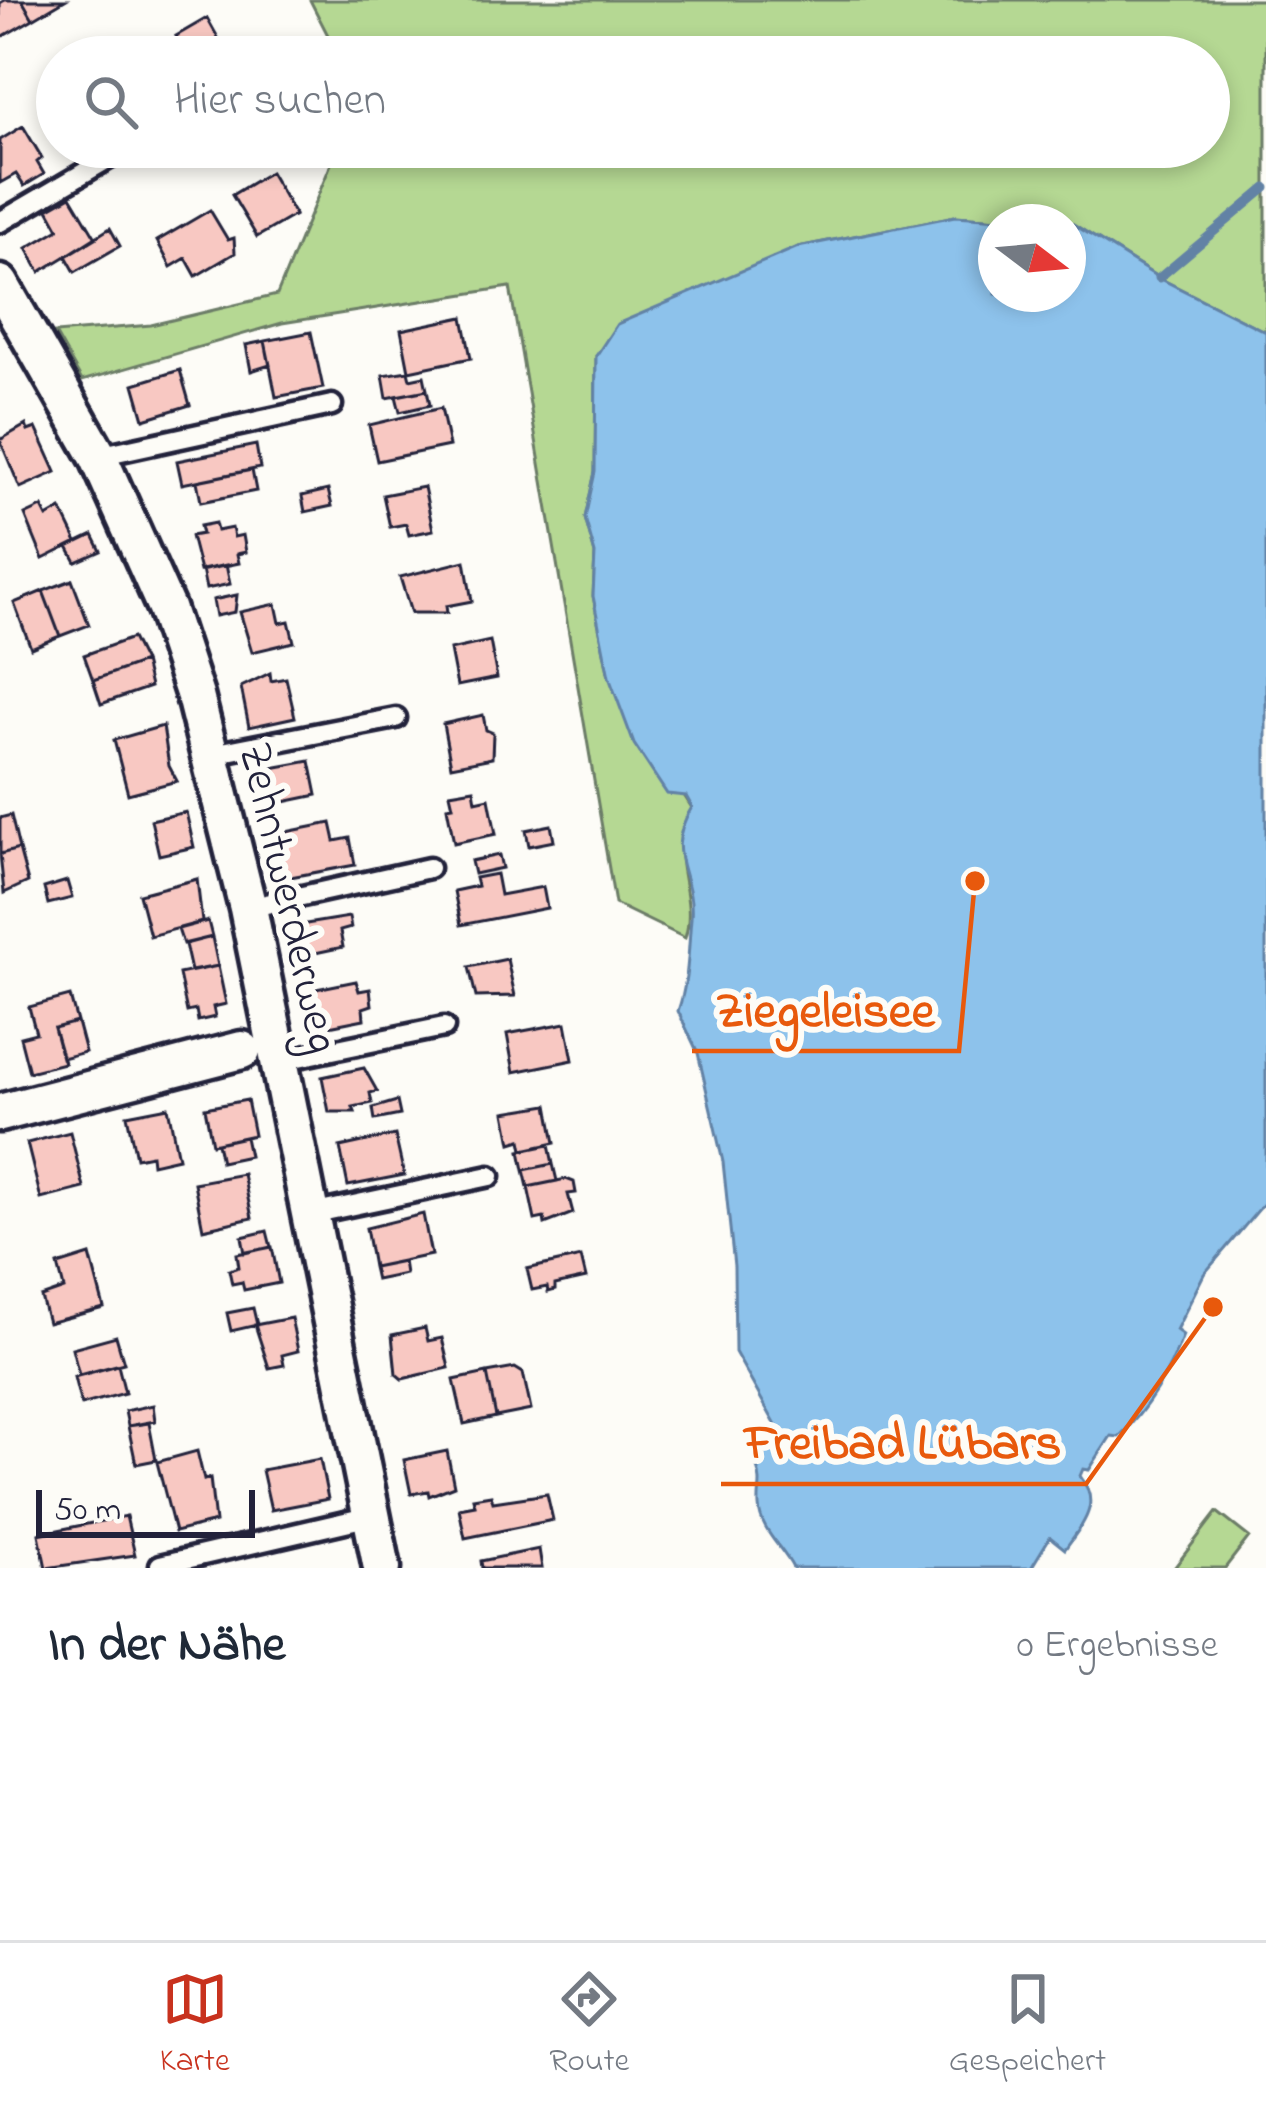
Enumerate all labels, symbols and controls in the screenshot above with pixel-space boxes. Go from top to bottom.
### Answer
search box [36,36,1230,168]
icon: search [78,69,144,135]
text: Hier suchen [174,69,386,135]
north arrow [978,204,1086,312]
street label: Zehntwerderweg [216,736,357,1061]
callout: Ziegeleisee [692,964,959,1051]
text: Ziegeleisee [715,976,936,1052]
callout: Freibad Lübars [721,1397,1086,1484]
text: Freibad Lübars [743,1408,1061,1483]
scale bar [36,1484,255,1537]
text: 50 m [54,1487,121,1535]
text: In der Nähe [48,1609,285,1684]
text: 0 Ergebnisse [1017,1618,1218,1675]
tab: Karte [160,1966,230,2086]
tab: Route [549,1966,629,2086]
tab: Gespeichert [949,1966,1106,2086]

